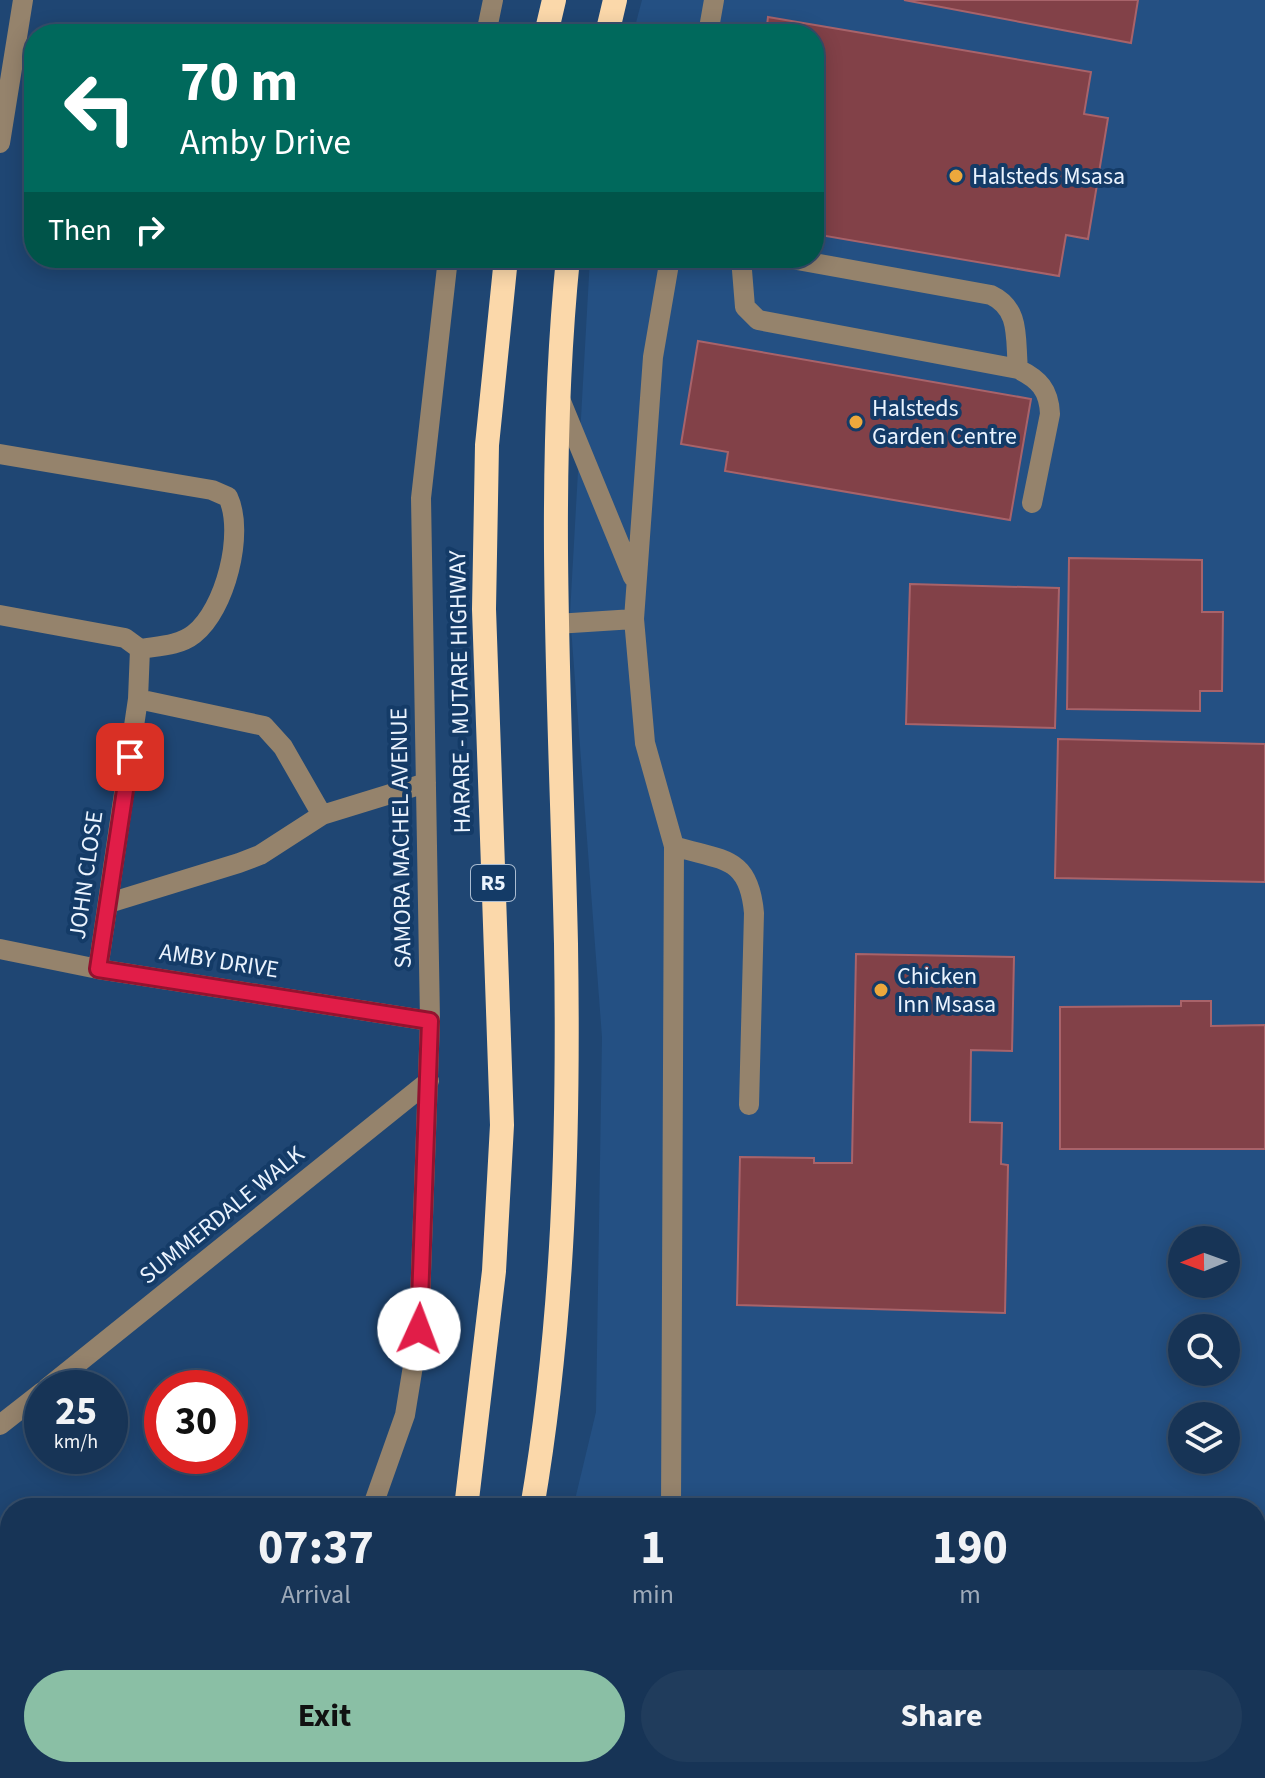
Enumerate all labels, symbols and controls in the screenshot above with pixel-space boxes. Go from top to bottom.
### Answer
text: 70 m [180,43,298,122]
icon: left [48,56,152,160]
text: Amby Drive [180,117,351,168]
place label: Halsteds Msasa [972,159,1125,194]
marker: Halsteds Msasa [947,167,965,185]
icon: right [128,208,172,252]
text: Then [48,209,112,252]
place label: Halsteds Garden Centre [872,391,1017,454]
marker: Halsteds Garden Centre [847,413,865,431]
street label: HARARE - MUTARE HIGHWAY [440,550,480,834]
street label: SAMORA MACHEL AVENUE [381,707,421,969]
pin [96,723,164,791]
icon: arrive [108,735,152,779]
street label: JOHN CLOSE [60,808,112,942]
road number: R5 [471,865,515,901]
street label: AMBY DRIVE [157,934,281,988]
place label: Chicken Inn Msasa [897,959,996,1022]
marker: Chicken Inn Msasa [872,981,890,999]
street label: SUMMERDALE WALK [132,1137,312,1293]
north arrow [1168,1226,1240,1298]
map controls [1168,1226,1240,1474]
position arrow [377,1287,461,1371]
button: search [1168,1314,1240,1386]
speed limit sign: 30 [144,1370,248,1474]
text: 25 [55,1383,97,1440]
button: layers [1168,1402,1240,1474]
text: km/h [54,1428,98,1456]
text: 07:37 [258,1514,374,1582]
text: 1 [640,1514,666,1582]
text: 190 [932,1514,1008,1582]
text: Arrival [281,1576,351,1613]
text: min [632,1576,674,1613]
text: m [959,1576,981,1613]
button: Exit [24,1670,625,1762]
button: Share [641,1670,1242,1762]

